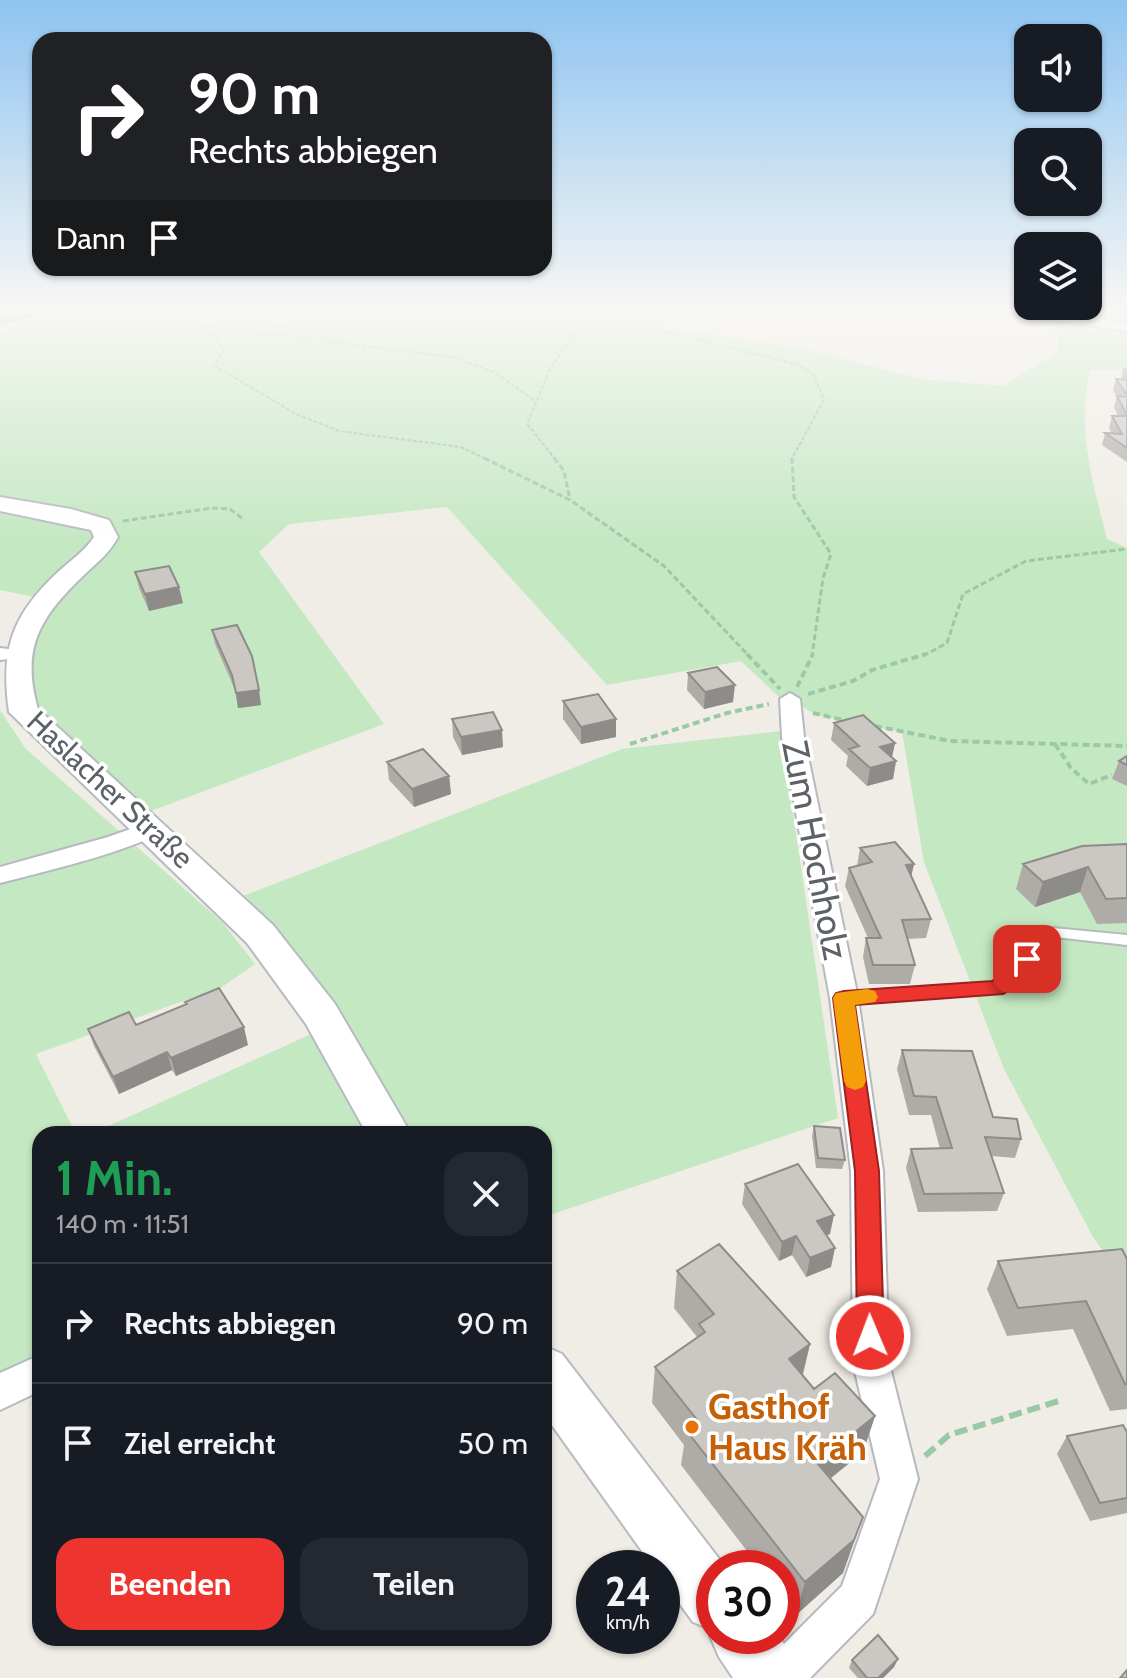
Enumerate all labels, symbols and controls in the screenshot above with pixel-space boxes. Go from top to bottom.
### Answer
map controls [1014,24,1102,320]
button: sound [1014,24,1102,112]
text: 90 m [188,60,320,128]
icon: right [56,64,160,168]
text: Rechts abbiegen [188,128,438,172]
button: search [1014,128,1102,216]
icon: arrive [142,216,186,260]
text: Dann [56,220,126,257]
button: layers [1014,232,1102,320]
street label: Haslacher Straße [19,703,201,876]
street label: Zum Hochholz [773,737,859,963]
pin [993,925,1061,993]
icon: arrive [1005,937,1049,981]
text: 1 Min. [56,1149,173,1207]
button: close [444,1152,528,1236]
text: 140 m · 11:51 [56,1208,189,1240]
position arrow [828,1294,912,1378]
icon: right [56,1301,100,1345]
text: Rechts abbiegen [124,1305,336,1342]
text: 90 m [457,1305,528,1342]
place label: Gasthof Haus Kräh [708,1384,867,1469]
marker: Gasthof Haus Kräh [683,1418,701,1436]
icon: arrive [56,1421,100,1465]
text: Ziel erreicht [124,1425,275,1462]
text: 50 m [458,1425,528,1462]
button: Beenden [56,1538,284,1630]
button: Teilen [300,1538,528,1630]
speed limit sign: 30 [696,1550,800,1654]
text: 24 [605,1567,651,1616]
text: km/h [606,1610,650,1634]

